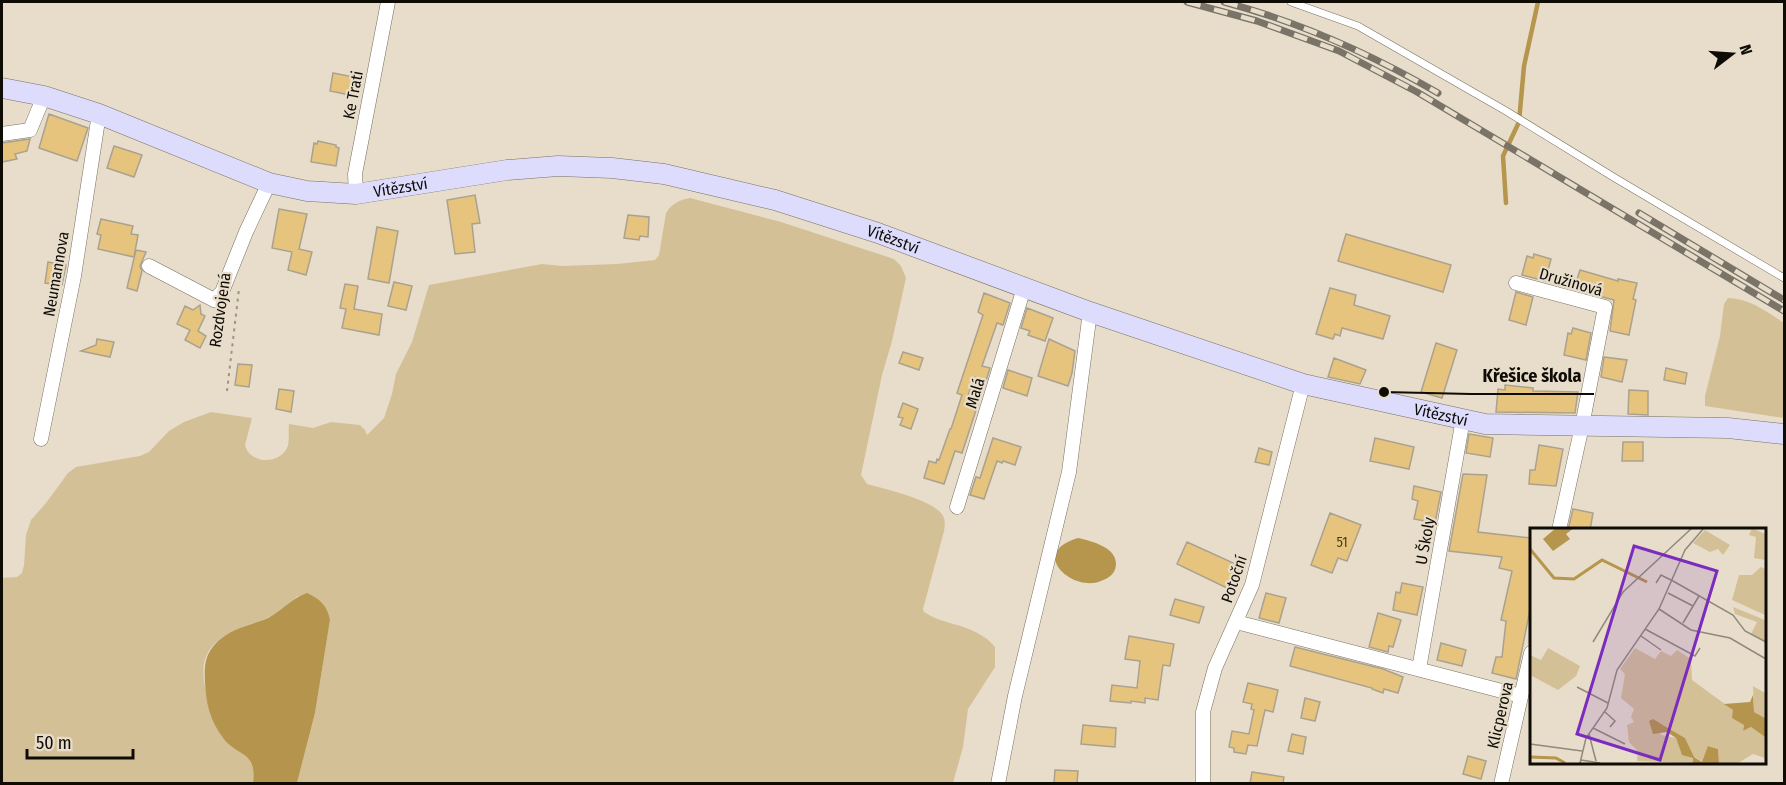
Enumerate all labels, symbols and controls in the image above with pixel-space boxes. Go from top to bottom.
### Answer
north arrow [1702,24,1762,84]
text: N [1735,42,1756,57]
street label: Ke Trati [339,69,367,121]
street label: Vítězství [372,173,429,201]
street label: Vítězství [865,221,922,257]
street label: Neumannova [39,230,73,318]
street label: Družinová [1537,264,1605,300]
street label: Rozdvojená [205,271,235,349]
callout: Křešice škola [1471,358,1594,394]
text: Křešice škola [1483,365,1581,387]
street label: Malá [961,375,989,411]
street label: Vítězství [1412,399,1470,429]
street label: U Školy [1410,515,1439,566]
inset map [1530,528,1765,764]
house number: 51 [1336,534,1348,551]
street label: Potoční [1217,553,1251,605]
street label: Klicperova [1483,679,1517,750]
scale bar [27,722,134,760]
text: 50 m [36,732,72,754]

